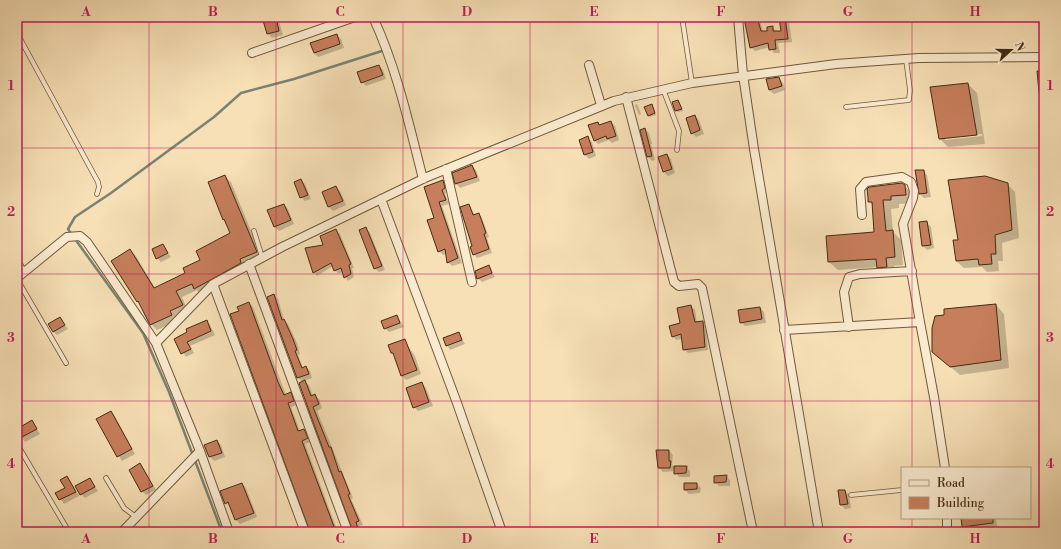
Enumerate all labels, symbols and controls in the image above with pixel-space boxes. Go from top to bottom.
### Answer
text: A [80,4,91,20]
text: B [208,4,218,20]
text: C [335,4,345,20]
text: D [462,4,472,20]
text: E [589,4,599,20]
text: F [716,4,726,20]
text: G [843,4,854,20]
text: H [970,4,981,20]
north arrow [991,30,1031,70]
text: N [1011,40,1028,54]
text: 1 [8,78,15,94]
text: 1 [1047,78,1054,94]
text: 2 [7,204,15,220]
text: 2 [1046,204,1054,220]
text: 3 [7,330,15,346]
text: 3 [1046,330,1054,346]
text: 4 [7,456,16,472]
text: 4 [1046,456,1055,472]
legend [901,467,1031,519]
text: Road [937,476,965,491]
text: Building [936,496,985,511]
text: A [80,531,91,547]
text: B [208,531,218,547]
text: C [335,531,345,547]
text: D [462,531,472,547]
text: E [589,531,599,547]
text: F [716,531,726,547]
text: G [843,531,854,547]
text: H [970,531,981,547]

